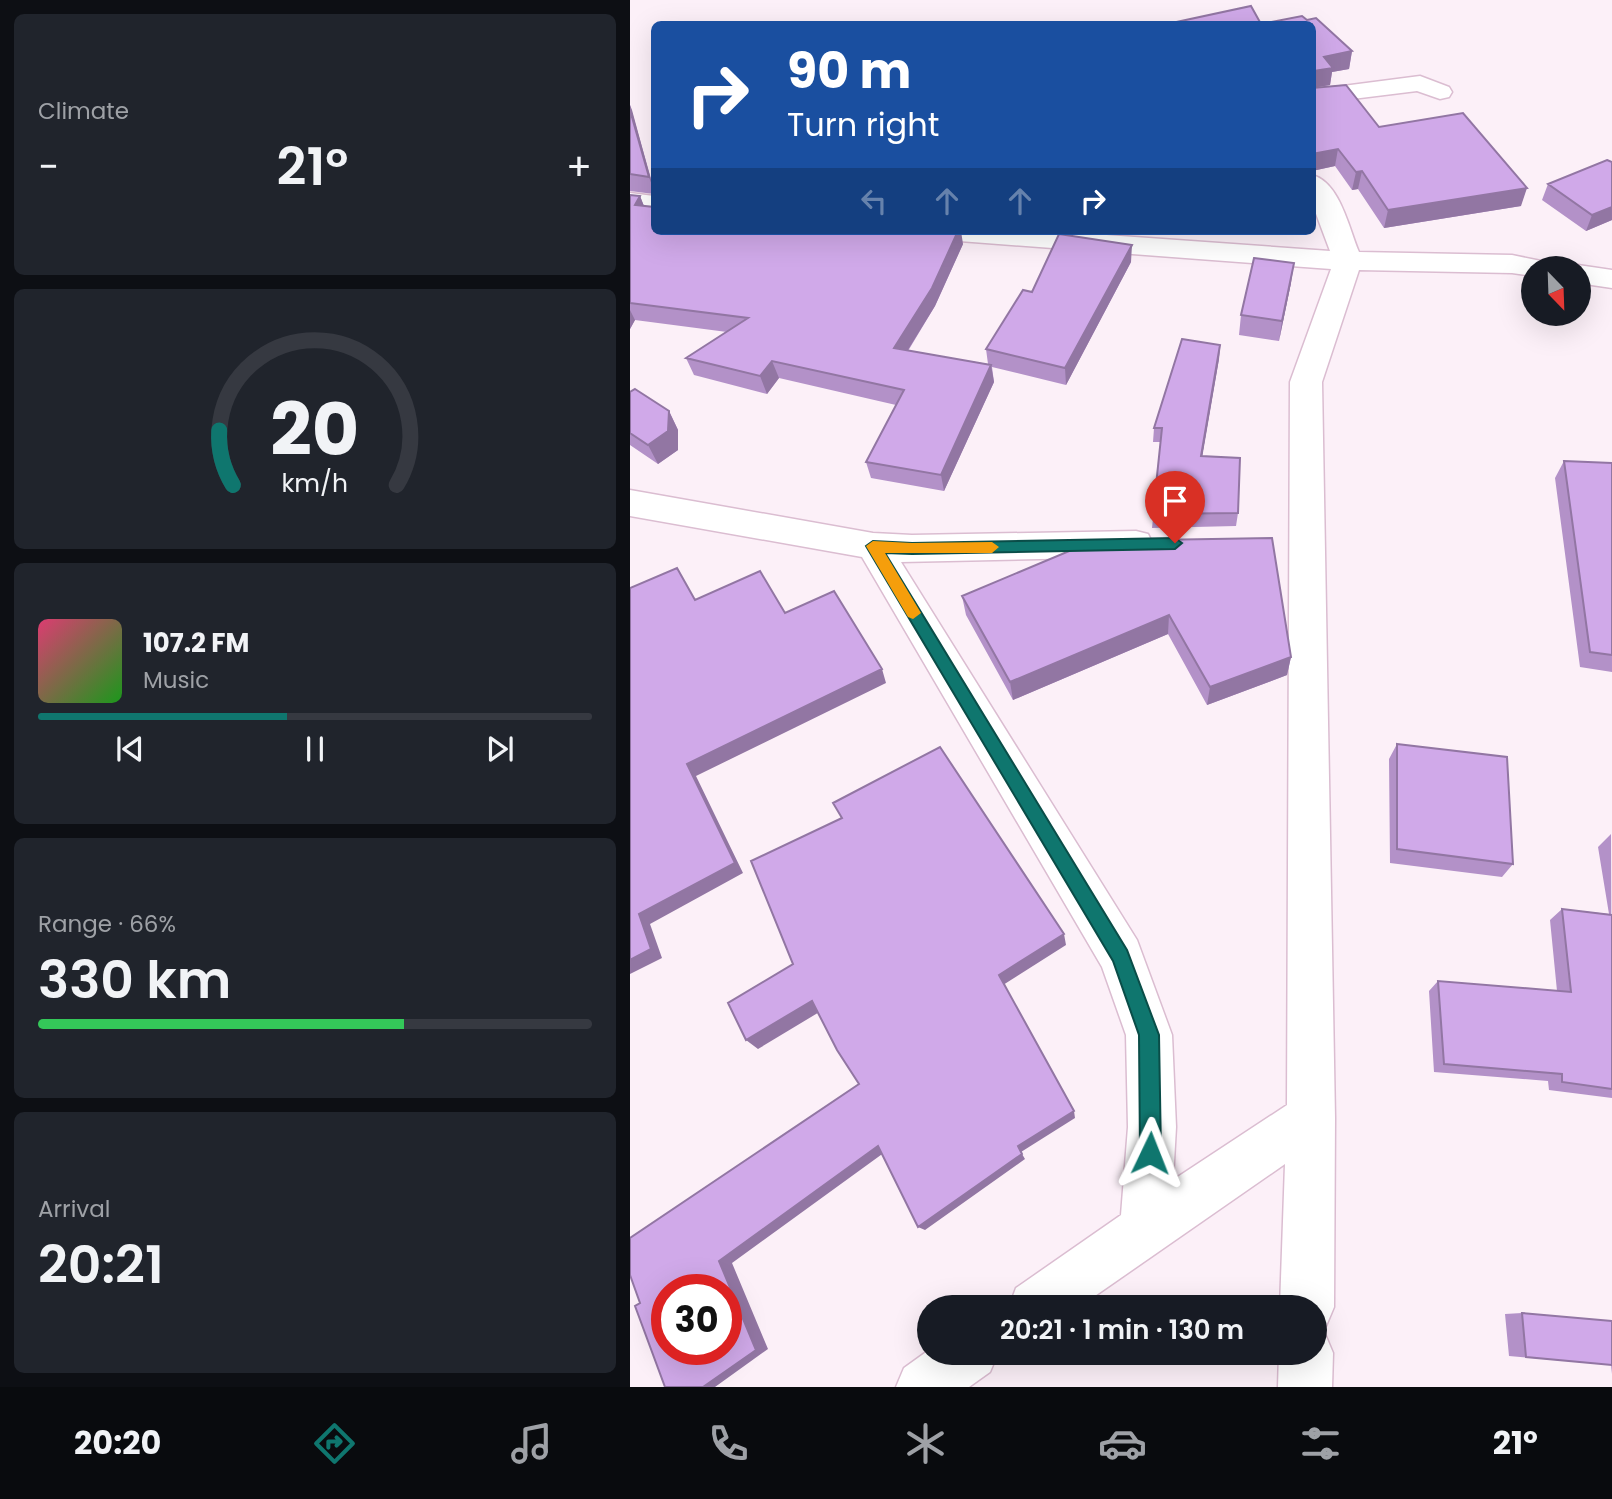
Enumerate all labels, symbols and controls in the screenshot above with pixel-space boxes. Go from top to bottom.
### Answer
text: 90 m [787,37,911,105]
icon: right [672,49,763,140]
text: Climate [38,95,129,127]
text: Turn right [787,102,939,147]
text: 21° [277,130,348,203]
text: − [38,140,59,193]
text: + [566,140,592,193]
icon: left [855,182,893,220]
icon: ahead [928,182,966,220]
icon: ahead [1001,182,1039,220]
icon: right [1074,182,1112,220]
north arrow [1521,256,1591,326]
map controls [1521,256,1591,326]
text: 20 [270,379,360,480]
text: km/h [282,466,348,501]
pin [1145,471,1205,543]
icon: arrive [1156,482,1194,520]
text: 107.2 FM [143,625,249,661]
text: Music [143,664,209,696]
icon: previous [111,730,149,768]
icon: pause [296,730,334,768]
icon: next [481,730,519,768]
text: Range · 66% [38,908,176,940]
text: 330 km [38,943,231,1016]
position arrow [1113,1116,1187,1190]
text: Arrival [38,1193,110,1225]
text: 20:21 [38,1228,164,1301]
speed limit sign: 30 [651,1274,742,1365]
text: 20:21 · 1 min · 130 m [1000,1312,1244,1348]
icon: directions [310,1419,359,1468]
icon: music [507,1419,556,1468]
icon: phone [704,1419,753,1468]
icon: climate [901,1419,950,1468]
icon: car [1098,1419,1147,1468]
icon: filters [1296,1419,1345,1468]
text: 20:20 [74,1420,161,1465]
text: 21° [1493,1420,1538,1465]

